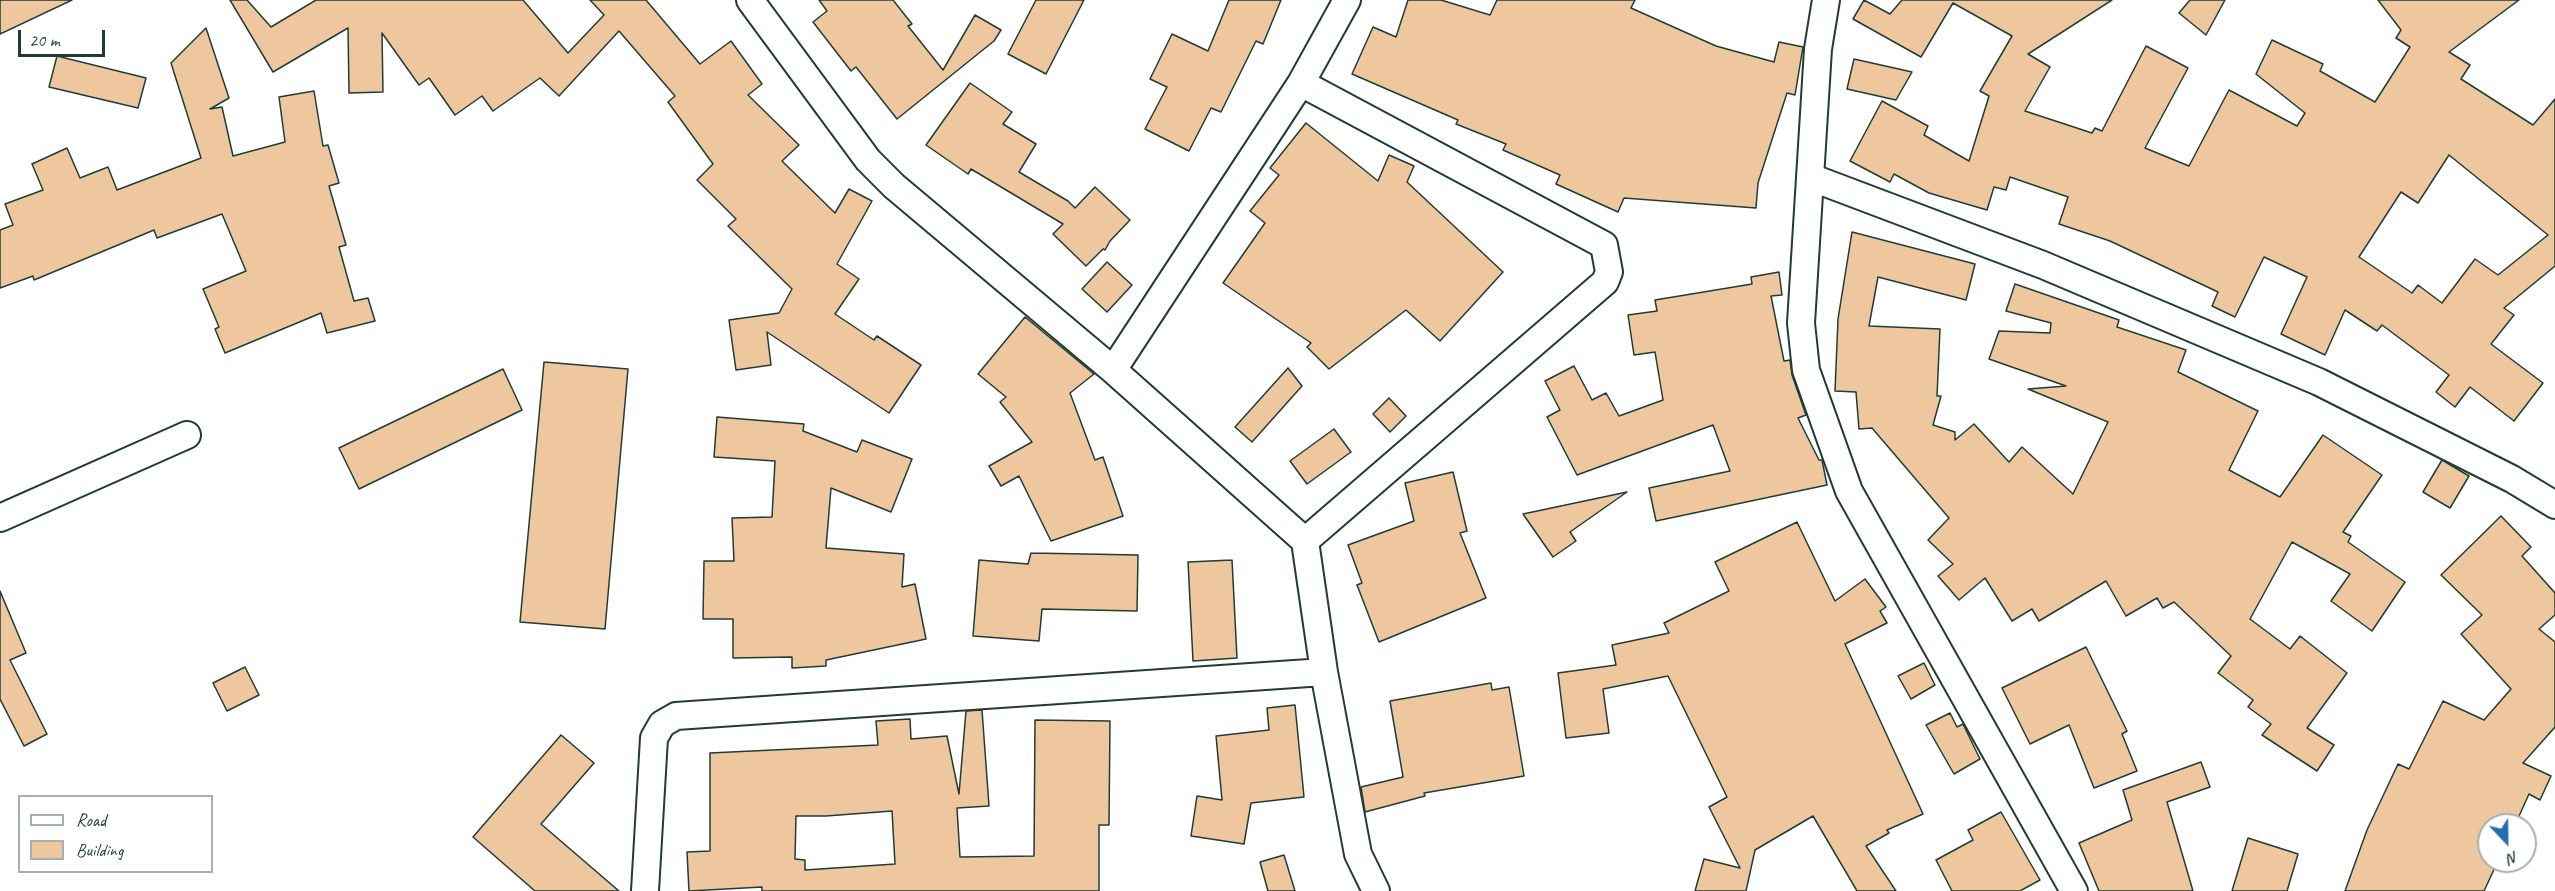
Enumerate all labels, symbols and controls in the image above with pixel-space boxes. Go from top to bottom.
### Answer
scale bar [21,18,108,56]
text: 20 m [29,29,60,51]
legend [18,795,213,873]
text: Road [76,809,106,831]
north arrow [2477,813,2537,873]
text: Building [76,839,123,861]
text: N [2505,847,2521,869]

